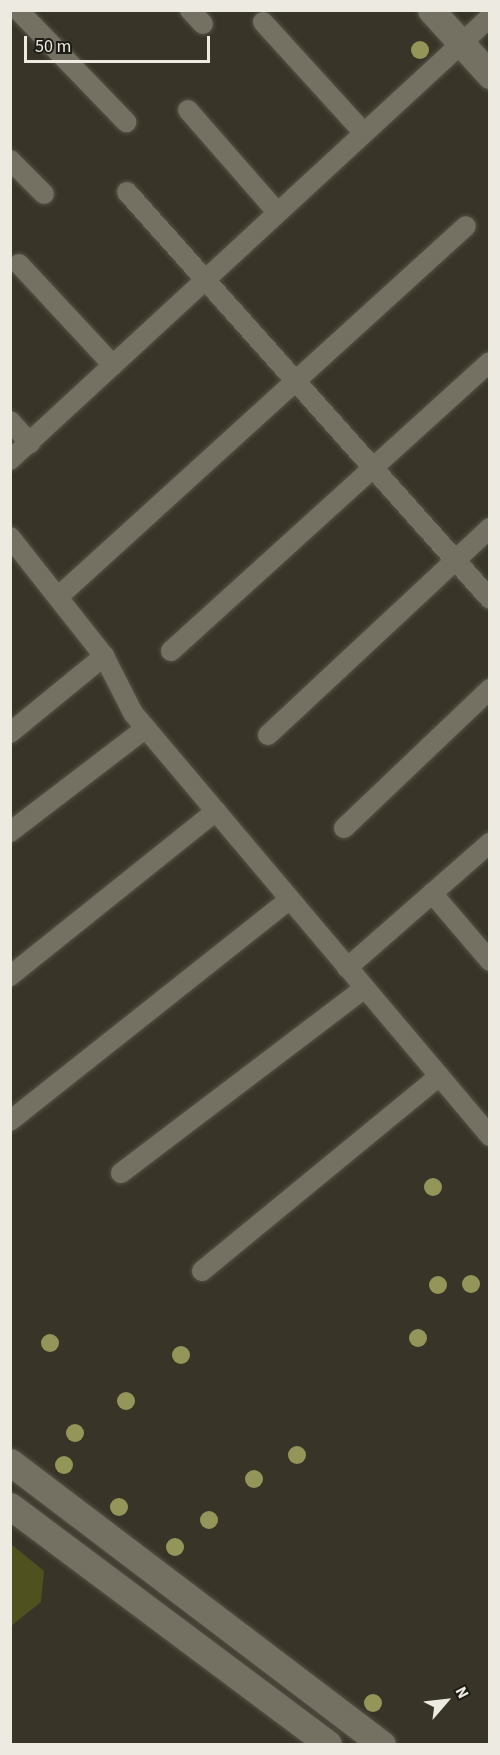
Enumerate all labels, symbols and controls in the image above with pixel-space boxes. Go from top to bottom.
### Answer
scale bar [27,24,213,62]
text: 50 m [35,34,71,59]
north arrow [416,1671,476,1731]
text: N [450,1683,474,1702]

